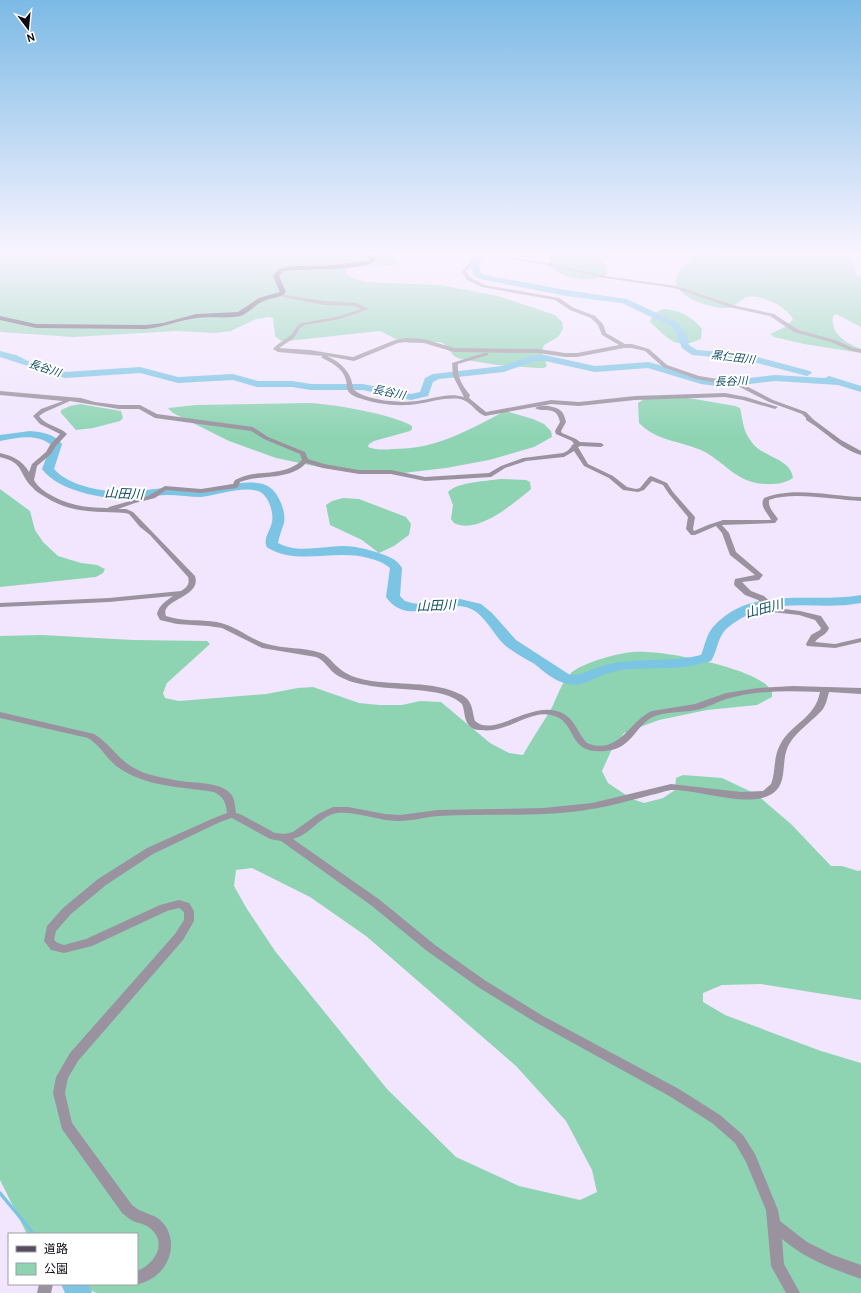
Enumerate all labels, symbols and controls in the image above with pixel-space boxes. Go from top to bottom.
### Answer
north arrow [8,8,48,48]
text: N [25,30,36,45]
water label: 黒仁田川 [710,347,757,367]
water label: 長谷川 [27,356,64,380]
water label: 長谷川 [714,373,749,389]
water label: 長谷川 [371,382,408,402]
water label: 山田川 [104,484,146,502]
water label: 山田川 [743,595,787,621]
water label: 山田川 [416,596,458,614]
legend [8,1233,138,1285]
text: 道路 [44,1241,68,1256]
text: 公園 [44,1261,68,1276]

